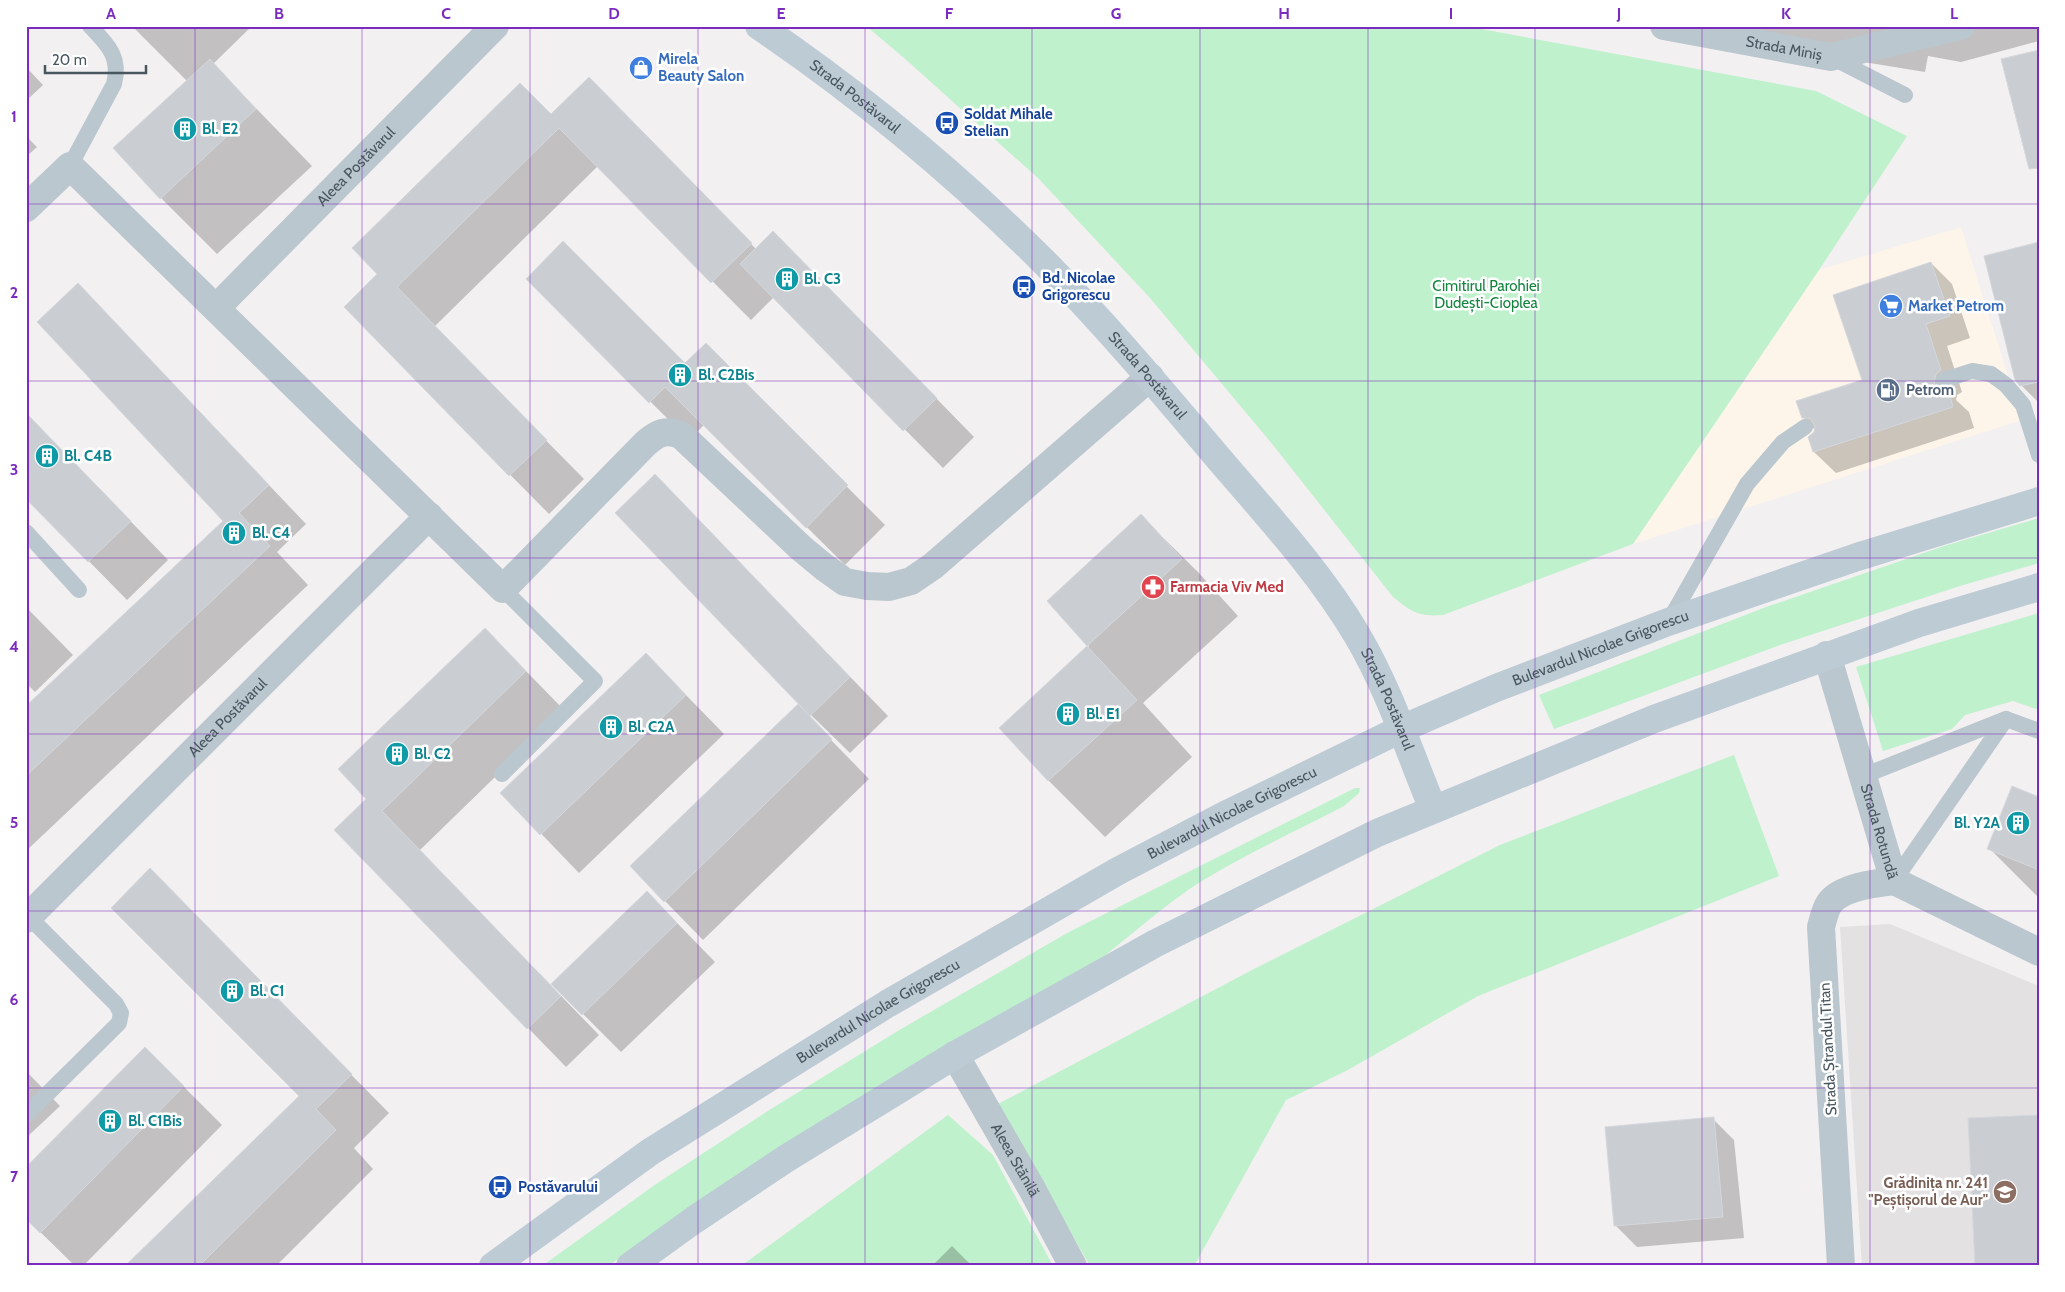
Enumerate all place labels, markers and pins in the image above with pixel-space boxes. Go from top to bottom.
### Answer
place label: Mirela Beauty Salon [658,50,744,85]
shop icon: Mirela Beauty Salon [628,55,654,81]
place label: Soldat Mihale Stelian [964,105,1053,140]
bus stop icon: Soldat Mihale Stelian [934,110,960,136]
building icon: Bl. E2 [172,116,198,142]
place label: Bl. E2 [202,120,238,138]
building icon: Bl. C3 [774,266,800,292]
place label: Bd. Nicolae Grigorescu [1042,269,1115,304]
place label: Bl. C3 [804,270,841,288]
bus stop icon: Bd. Nicolae Grigorescu [1011,274,1037,300]
supermarket icon: Market Petrom [1878,293,1904,319]
place label: Market Petrom [1908,297,2004,315]
building icon: Bl. C2Bis [667,362,693,388]
place label: Bl. C2Bis [698,366,754,384]
fuel station icon: Petrom [1875,377,1901,403]
place label: Petrom [1906,381,1954,399]
building icon: Bl. C4B [34,443,60,469]
place label: Bl. C4B [64,447,112,465]
building icon: Bl. C4 [221,520,247,546]
place label: Bl. C4 [252,524,290,542]
pharmacy icon: Farmacia Viv Med [1140,574,1166,600]
place label: Farmacia Viv Med [1170,578,1284,596]
building icon: Bl. E1 [1055,701,1081,727]
place label: Bl. E1 [1086,705,1120,723]
building icon: Bl. C2A [598,714,624,740]
place label: Bl. C2A [628,718,675,736]
building icon: Bl. C2 [384,741,410,767]
place label: Bl. C2 [414,745,451,763]
building icon: Bl. Y2A [2005,810,2031,836]
place label: Bl. Y2A [1954,814,2001,832]
building icon: Bl. C1 [219,978,245,1004]
place label: Bl. C1 [250,982,285,1000]
building icon: Bl. C1Bis [97,1108,123,1134]
place label: Bl. C1Bis [128,1112,182,1130]
bus stop icon: Postăvarului [487,1174,513,1200]
place label: Grădinița nr. 241 "Peștișorul de Aur" [1868,1174,1988,1210]
place label: Postăvarului [518,1178,598,1196]
school or university icon: Grădinița nr. 241 "Peștișorul de Aur" [1992,1179,2018,1205]

